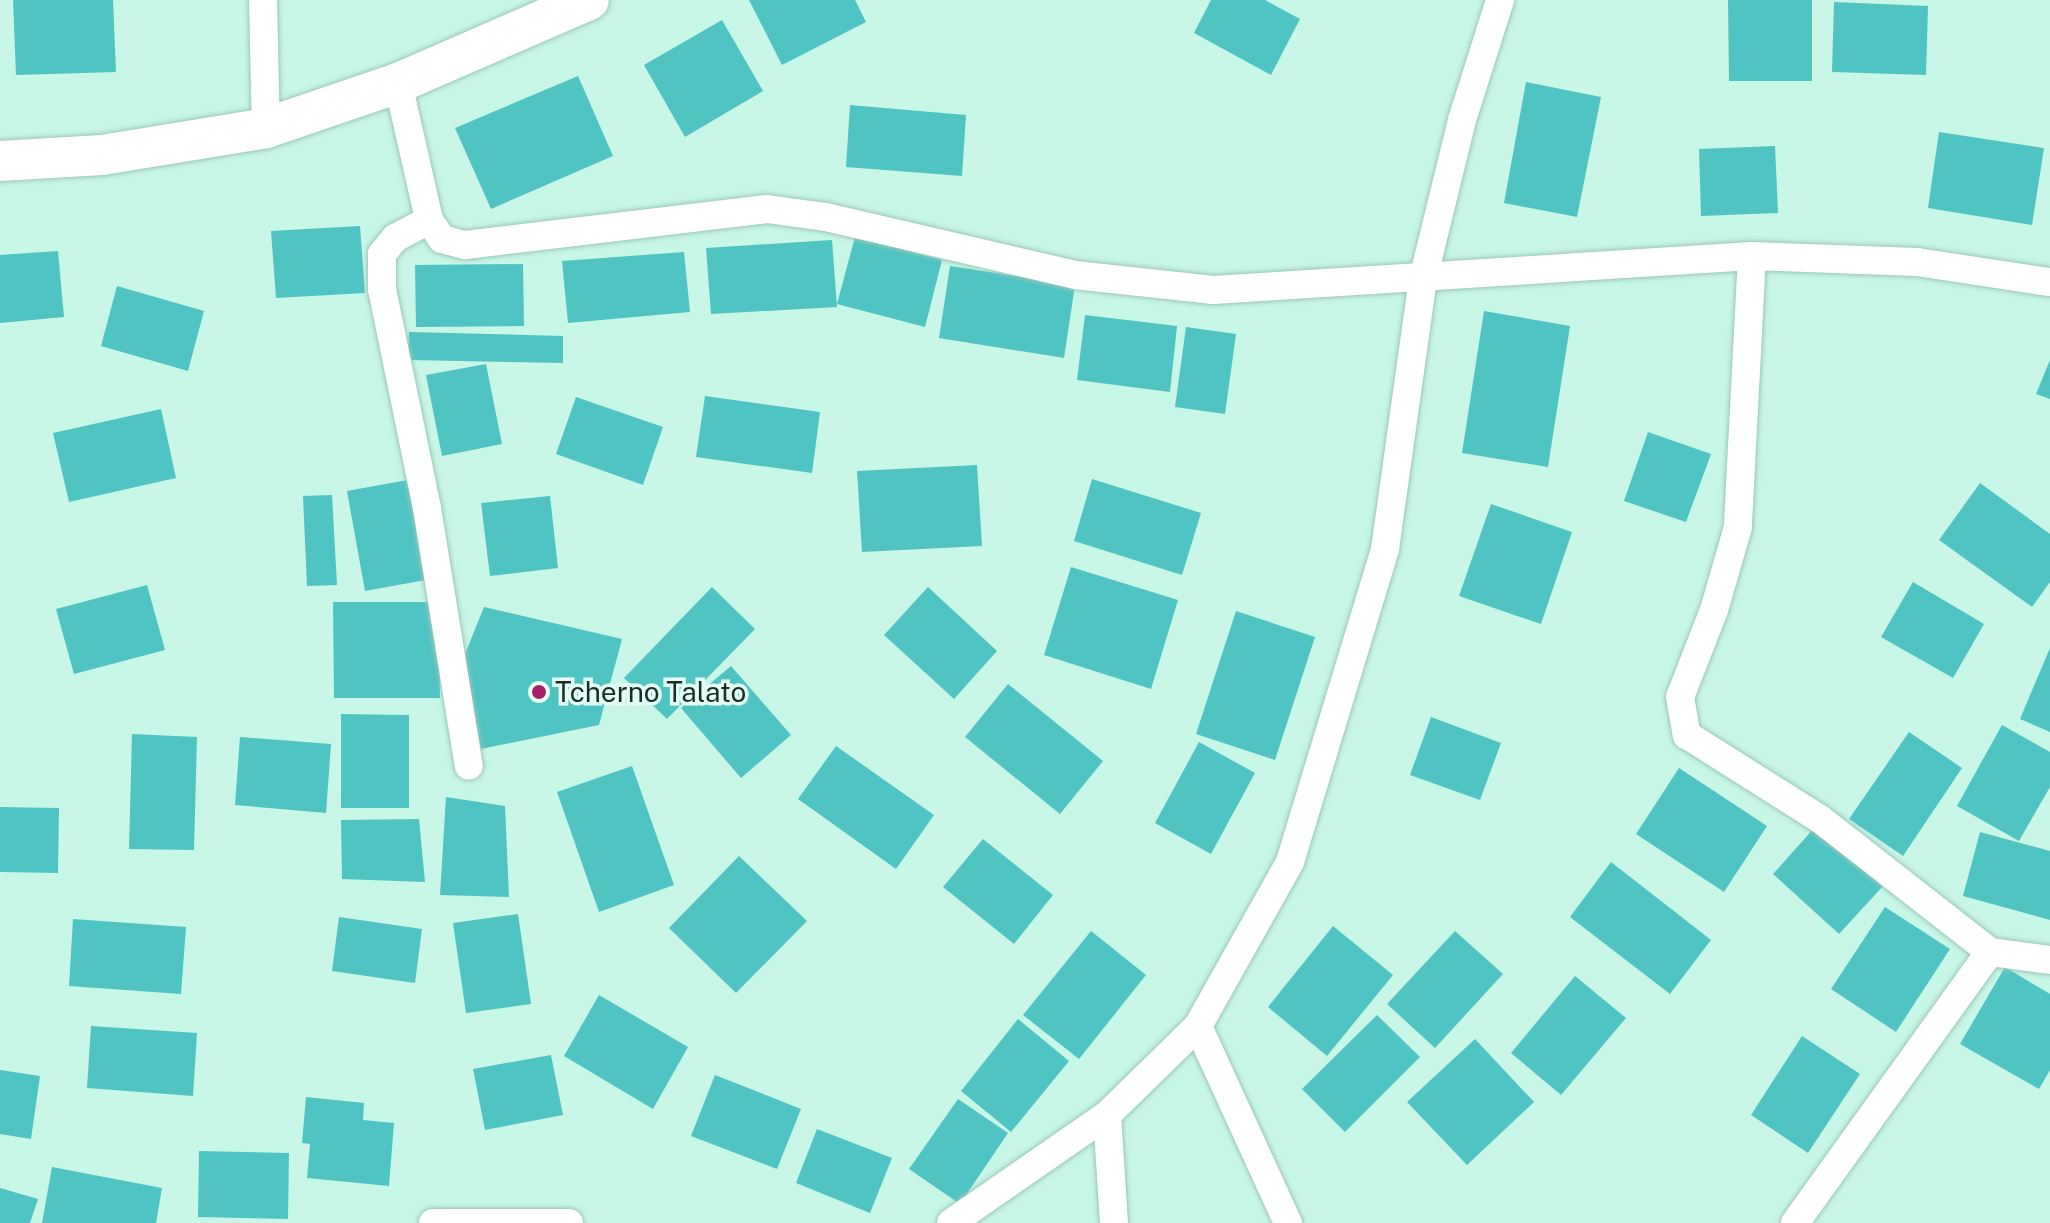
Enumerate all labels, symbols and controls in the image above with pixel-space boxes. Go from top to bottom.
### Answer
place label: Tcherno Talato [555,675,746,709]
marker: Tcherno Talato [530,683,548,701]

